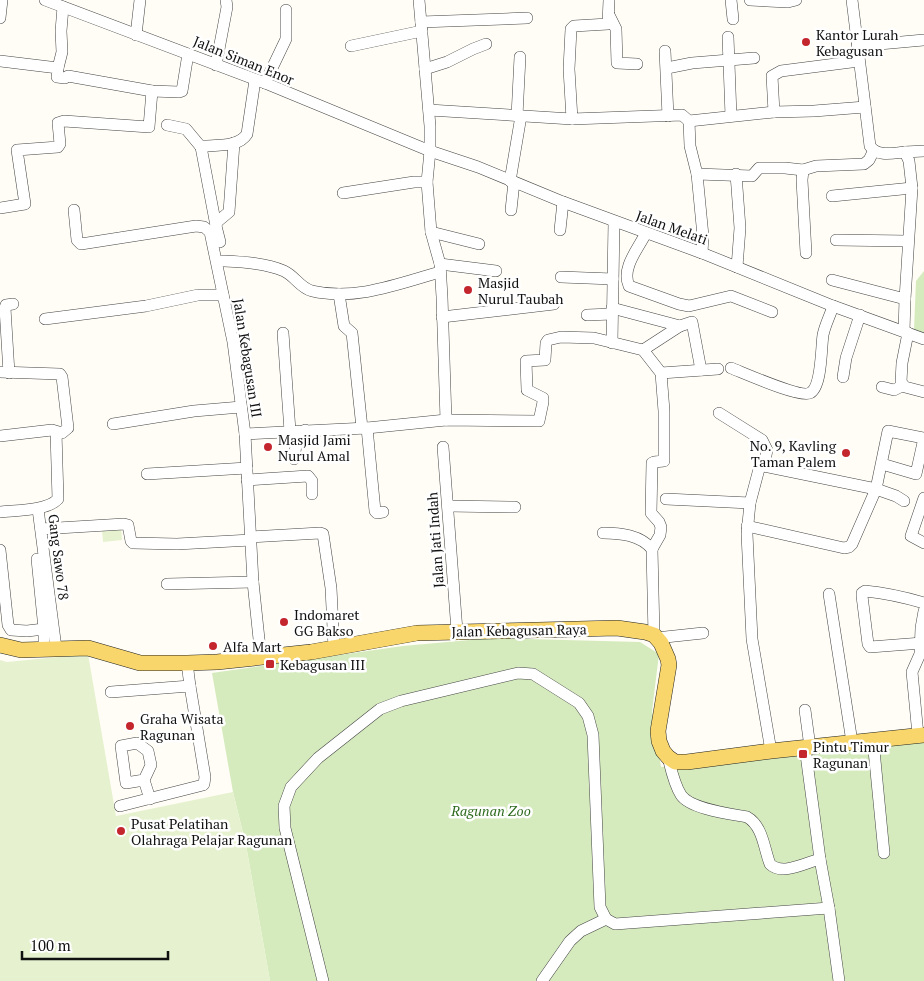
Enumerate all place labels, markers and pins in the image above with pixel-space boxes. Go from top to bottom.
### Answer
place label: Kantor Lurah Kebagusan [816,25,899,60]
marker: Kantor Lurah Kebagusan [800,36,812,48]
place label: Masjid Nurul Taubah [478,273,564,308]
marker: Masjid Nurul Taubah [462,284,474,296]
place label: Masjid Jami Nurul Amal [278,430,351,465]
place label: No. 9, Kavling Taman Palem [750,436,837,471]
marker: Masjid Jami Nurul Amal [262,441,274,453]
marker: No. 9, Kavling Taman Palem [840,447,852,459]
place label: Indomaret GG Bakso [294,605,360,640]
marker: Indomaret GG Bakso [278,616,290,628]
place label: Alfa Mart [223,637,283,656]
marker: Alfa Mart [207,640,219,652]
place label: Kebagusan III [280,655,365,674]
marker: Kebagusan III [264,658,276,670]
place label: Graha Wisata Ragunan [140,709,223,744]
marker: Graha Wisata Ragunan [124,720,136,732]
place label: Pintu Timur Ragunan [813,737,890,772]
marker: Pintu Timur Ragunan [797,748,809,760]
place label: Pusat Pelatihan Olahraga Pelajar Ragunan [131,814,293,849]
marker: Pusat Pelatihan Olahraga Pelajar Ragunan [115,825,127,837]

